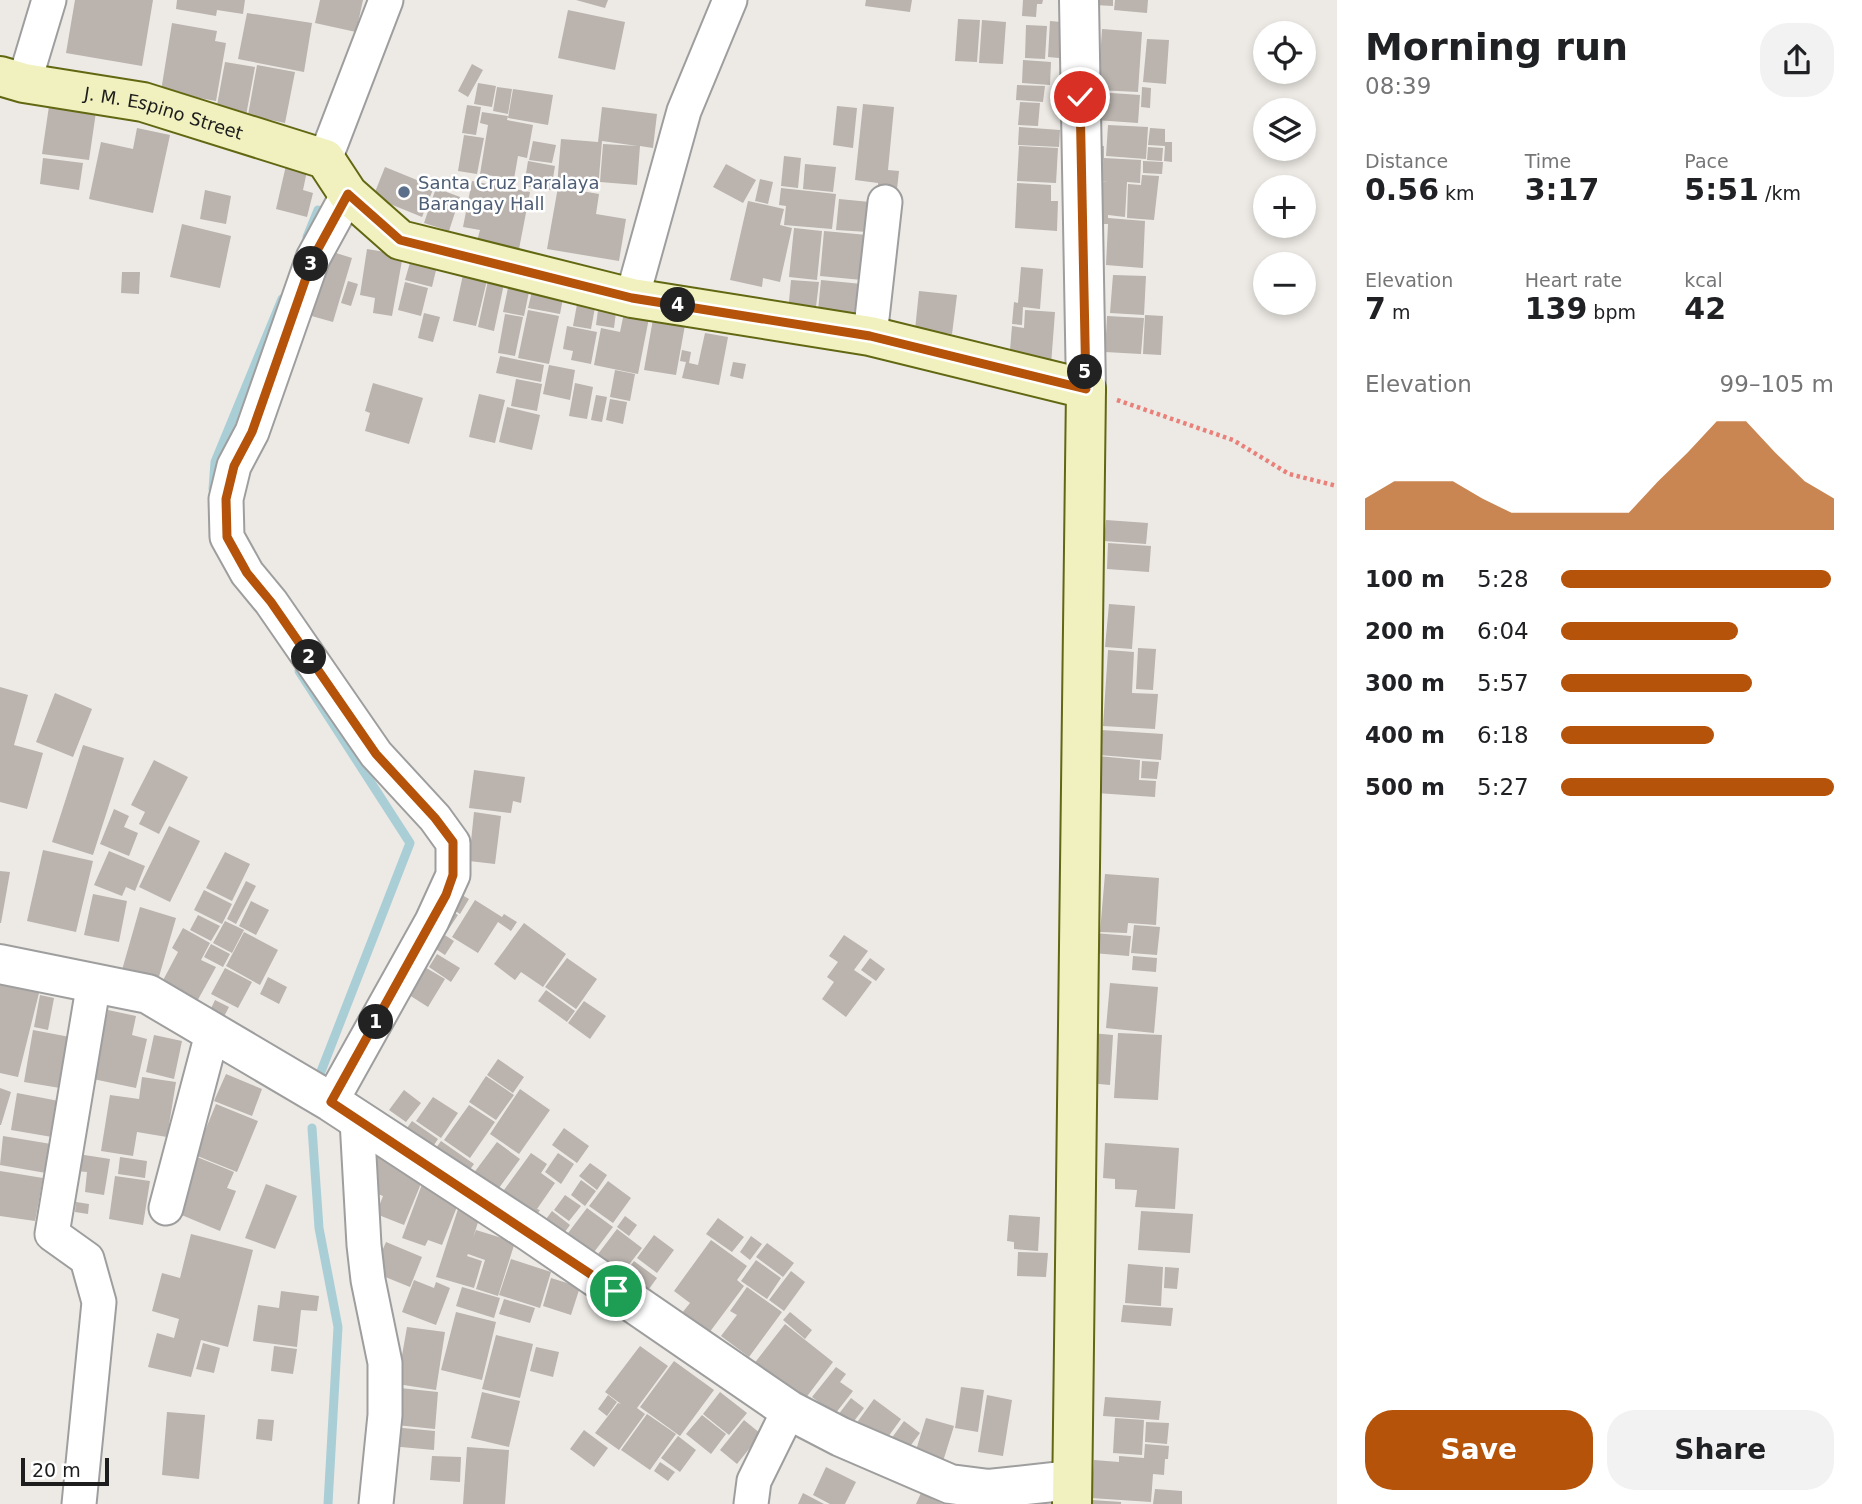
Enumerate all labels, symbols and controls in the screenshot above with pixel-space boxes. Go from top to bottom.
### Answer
map controls [1253,21,1316,315]
button: locate [1253,21,1316,84]
button: share [1760,23,1834,97]
text: Morning run [1365,25,1628,69]
pin [1050,67,1110,127]
text: 08:39 [1365,73,1431,99]
icon: check [1061,78,1099,116]
street label: J. M. Espino Street [82,82,246,143]
button: layers [1253,98,1316,161]
text: Distance [1365,150,1448,172]
text: Time [1525,150,1571,172]
text: Pace [1684,150,1729,172]
place label: Santa Cruz Paralaya Barangay Hall [418,172,599,214]
text: 0.56 [1365,172,1439,207]
text: 3:17 [1525,172,1599,207]
text: 5:51 [1684,172,1759,207]
button: + [1253,175,1316,238]
text: km [1439,182,1475,204]
text: /km [1759,182,1801,204]
marker: Santa Cruz Paralaya Barangay Hall [396,184,412,200]
pin: 3 [294,246,328,282]
text: 3 [304,252,317,274]
button: − [1253,252,1316,315]
text: Elevation [1365,269,1453,291]
text: Heart rate [1525,269,1622,291]
text: kcal [1684,269,1723,291]
pin: 4 [660,288,696,322]
text: 7 [1365,291,1386,326]
text: 139 [1525,291,1587,326]
text: 42 [1684,291,1726,326]
text: 4 [671,293,684,315]
text: m [1386,301,1410,323]
text: bpm [1587,301,1636,323]
pin: 5 [1068,354,1102,390]
text: 5 [1078,360,1091,382]
text: Elevation [1365,371,1472,397]
text: 99–105 m [1720,371,1834,397]
text: 100 m [1365,566,1445,592]
text: 5:28 [1477,566,1529,592]
text: 200 m [1365,618,1445,644]
text: 6:04 [1477,618,1529,644]
pin: 2 [292,640,326,674]
text: 2 [302,645,315,667]
text: 300 m [1365,670,1445,696]
text: 5:57 [1477,670,1529,696]
text: 400 m [1365,722,1445,748]
text: 6:18 [1477,722,1529,748]
text: 500 m [1365,774,1445,800]
text: 5:27 [1477,774,1529,800]
pin: 1 [358,1004,394,1040]
text: 1 [369,1010,382,1032]
pin [586,1261,646,1321]
icon: arrive [597,1272,635,1310]
button: Save [1365,1410,1593,1490]
button: Share [1607,1410,1834,1490]
scale bar [21,1455,108,1487]
text: 20 m [32,1459,81,1481]

